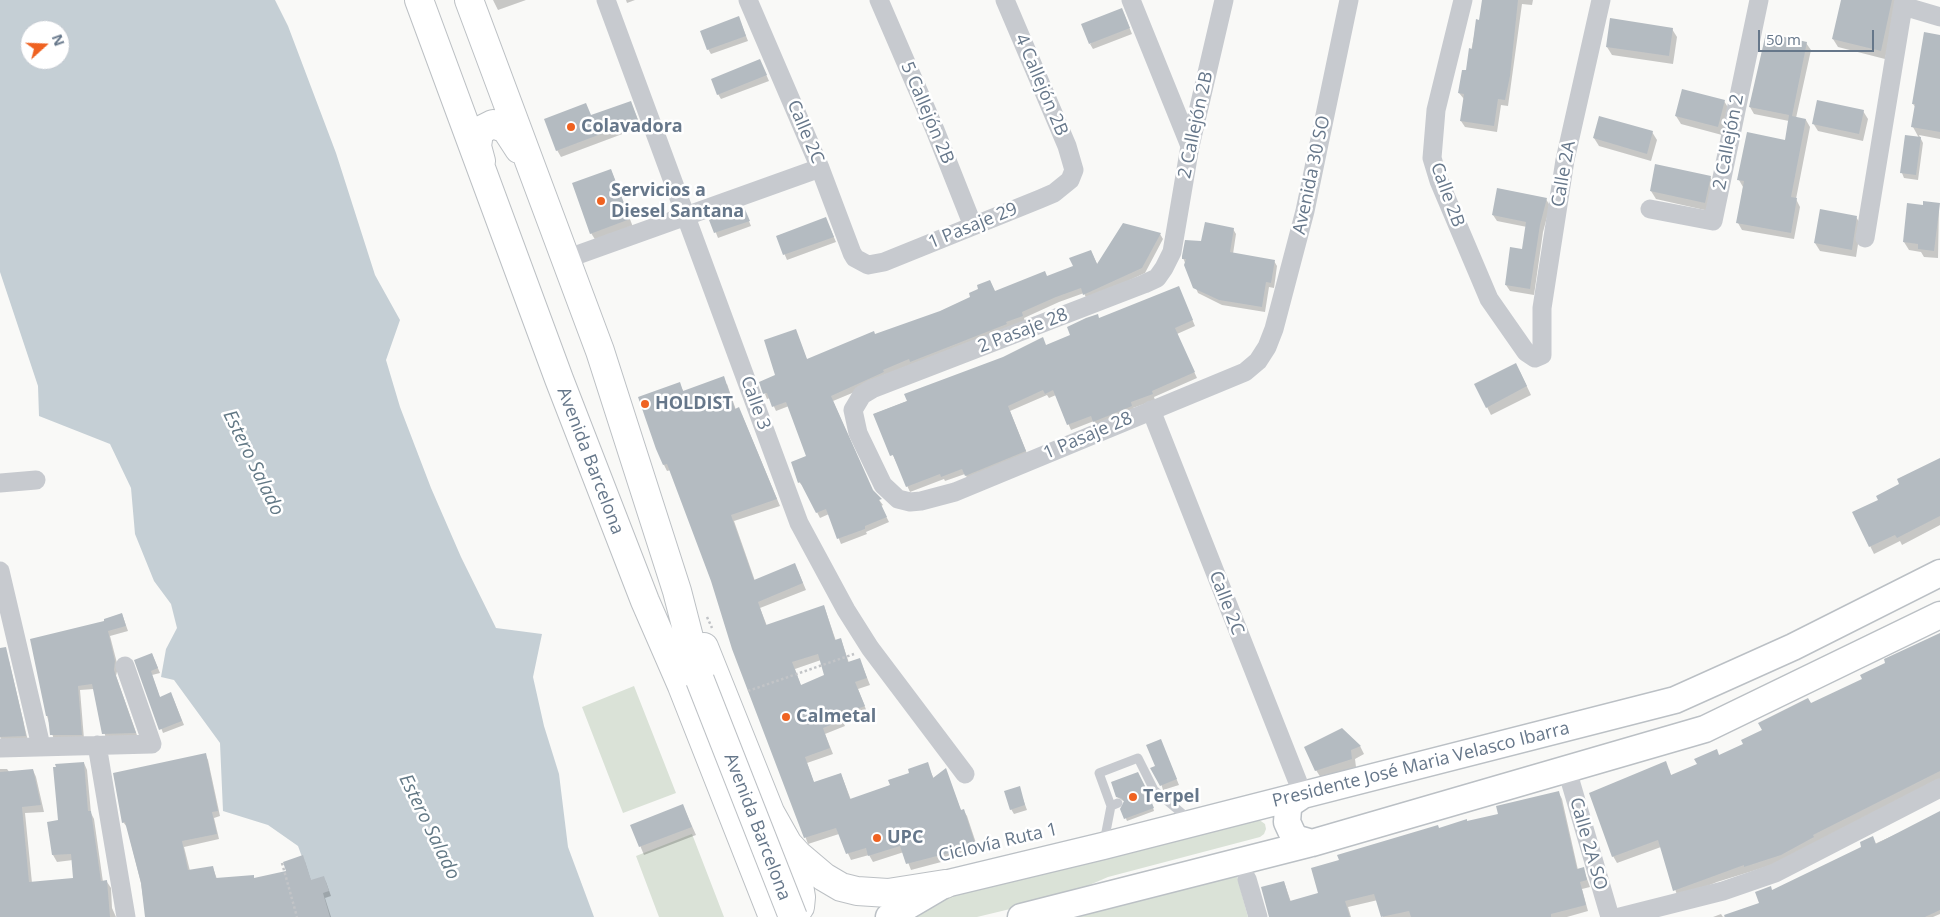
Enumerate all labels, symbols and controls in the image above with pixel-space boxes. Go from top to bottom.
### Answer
north arrow [20,20,70,70]
scale bar [1760,20,1876,52]
text: 50 m [1766,29,1801,49]
text: N [48,31,69,49]
street label: 4 Callejón 2B [1010,31,1072,139]
street label: 5 Callejón 2B [896,59,958,167]
street label: 2 Callejón 2B [1174,70,1218,180]
street label: 2 Callejón 2 [1709,92,1749,192]
street label: Calle 2C [782,97,828,167]
street label: Avenida 30 SO [1289,114,1335,236]
place label: Colavadora [581,116,683,138]
marker: Colavadora [565,121,577,133]
street label: Calle 2A [1548,139,1580,209]
street label: Calle 2B [1425,160,1469,230]
place label: Servicios a Diesel Santana [611,180,744,222]
marker: Servicios a Diesel Santana [595,195,607,207]
street label: 1 Pasaje 29 [925,198,1021,254]
street label: 2 Pasaje 28 [975,304,1071,358]
street label: Calle 3 [735,373,775,433]
street label: Avenida Barcelona [552,384,628,538]
place label: HOLDIST [655,393,733,415]
marker: HOLDIST [639,398,651,410]
water label: Estero Salado [218,407,288,519]
street label: 1 Pasaje 28 [1040,408,1136,464]
street label: Calle 2C [1204,568,1248,638]
place label: Calmetal [796,706,876,728]
marker: Calmetal [780,711,792,723]
street label: Presidente José Maria Velasco Ibarra [1270,718,1572,812]
street label: Avenida Barcelona [719,750,795,904]
water label: Estero Salado [394,771,464,883]
place label: Terpel [1143,786,1200,808]
marker: Terpel [1127,791,1139,803]
street label: Calle 2A SO [1564,795,1612,893]
street label: Ciclovía Ruta 1 [936,819,1060,867]
place label: UPC [887,827,923,849]
marker: UPC [871,832,883,844]

